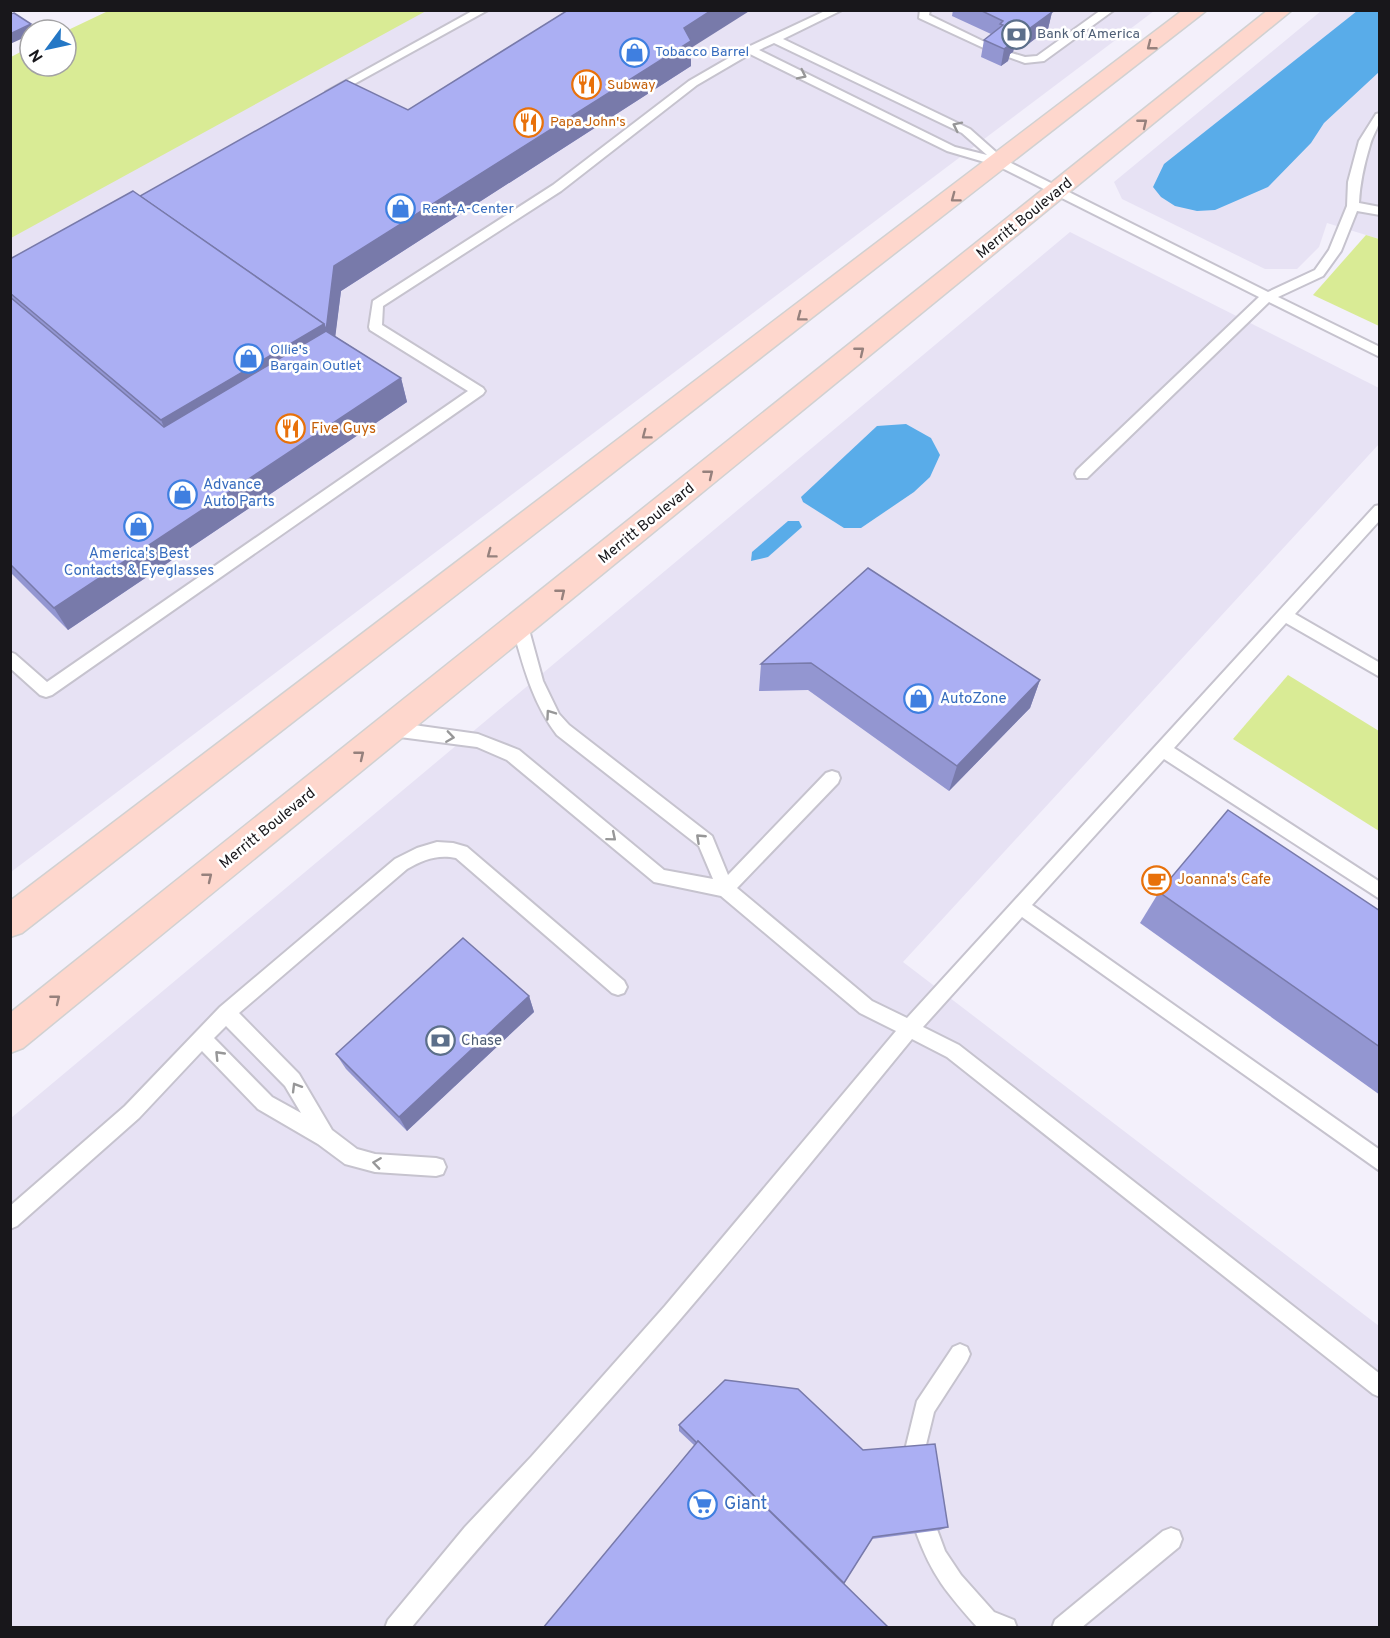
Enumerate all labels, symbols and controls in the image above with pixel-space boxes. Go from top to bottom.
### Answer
north arrow [18,18,78,78]
bank icon: Bank of America [1000,18,1032,50]
place label: Bank of America [1037,26,1140,43]
shop icon: Tobacco Barrel [618,36,650,68]
one-way arrow [1147,39,1158,50]
place label: Tobacco Barrel [655,44,749,61]
text: N [26,45,49,65]
one-way arrow [796,68,807,80]
restaurant icon: Subway [570,69,602,101]
place label: Subway [607,77,656,94]
restaurant icon: Papa John's [513,106,545,138]
place label: Papa John's [550,114,626,131]
one-way arrow [1136,119,1147,130]
one-way arrow [952,122,963,134]
street label: Merritt Boulevard [973,174,1077,264]
one-way arrow [951,191,962,202]
shop icon: Rent-A-Center [385,193,417,225]
place label: Rent-A-Center [422,201,515,218]
one-way arrow [796,309,807,320]
shop icon: Ollie's Bargain Outlet [233,342,265,374]
place label: Ollie's Bargain Outlet [270,342,362,375]
one-way arrow [854,348,865,359]
restaurant icon: Five Guys [274,413,306,445]
place label: Five Guys [311,420,376,439]
one-way arrow [641,428,652,439]
one-way arrow [702,470,713,481]
place label: Advance Auto Parts [203,476,275,512]
shop icon: Advance Auto Parts [166,478,198,510]
street label: Merritt Boulevard [595,479,699,569]
shop icon: America's Best Contacts & Eyeglasses [123,511,155,543]
place label: America's Best Contacts & Eyeglasses [64,545,214,581]
one-way arrow [487,547,498,558]
one-way arrow [554,590,565,601]
shop icon: AutoZone [903,683,935,715]
place label: AutoZone [940,690,1007,709]
one-way arrow [546,709,557,720]
one-way arrow [445,731,455,743]
one-way arrow [353,751,364,762]
street label: Merritt Boulevard [216,784,320,874]
one-way arrow [605,830,616,841]
one-way arrow [696,834,706,845]
cafe icon: Joanna's Cafe [1140,864,1172,896]
place label: Joanna's Cafe [1177,871,1271,890]
one-way arrow [201,874,212,885]
one-way arrow [49,996,60,1007]
bank icon: Chase [424,1025,456,1057]
place label: Chase [461,1032,502,1051]
one-way arrow [216,1052,227,1063]
one-way arrow [292,1083,304,1093]
one-way arrow [373,1157,382,1169]
supermarket icon: Giant [687,1488,719,1520]
place label: Giant [724,1493,767,1516]

